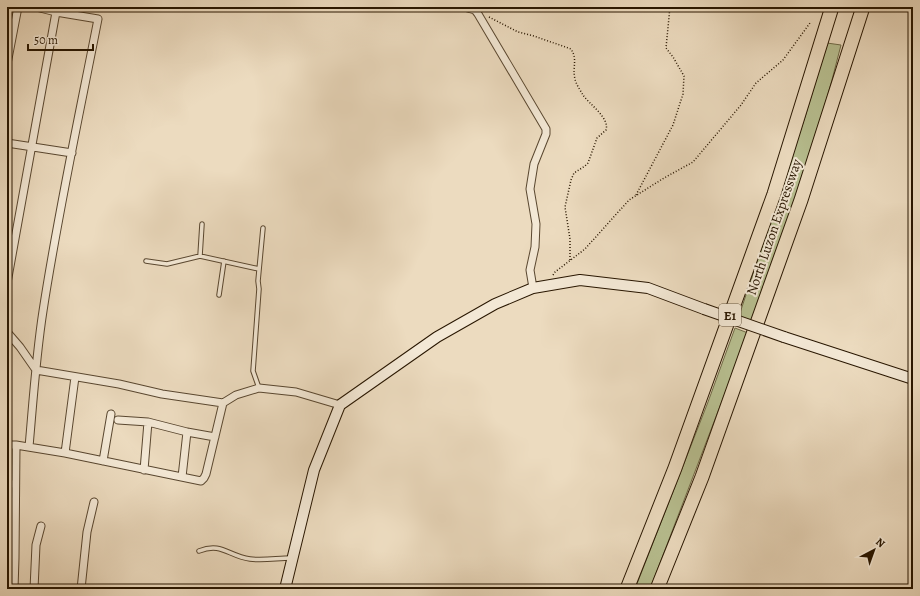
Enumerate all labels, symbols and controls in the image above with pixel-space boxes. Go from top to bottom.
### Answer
scale bar [28,26,93,52]
text: 50 m [34,32,58,48]
street label: North Luzon Expressway [742,156,806,298]
road number: E1 [719,304,741,326]
north arrow [854,530,894,570]
text: N [872,535,888,551]

